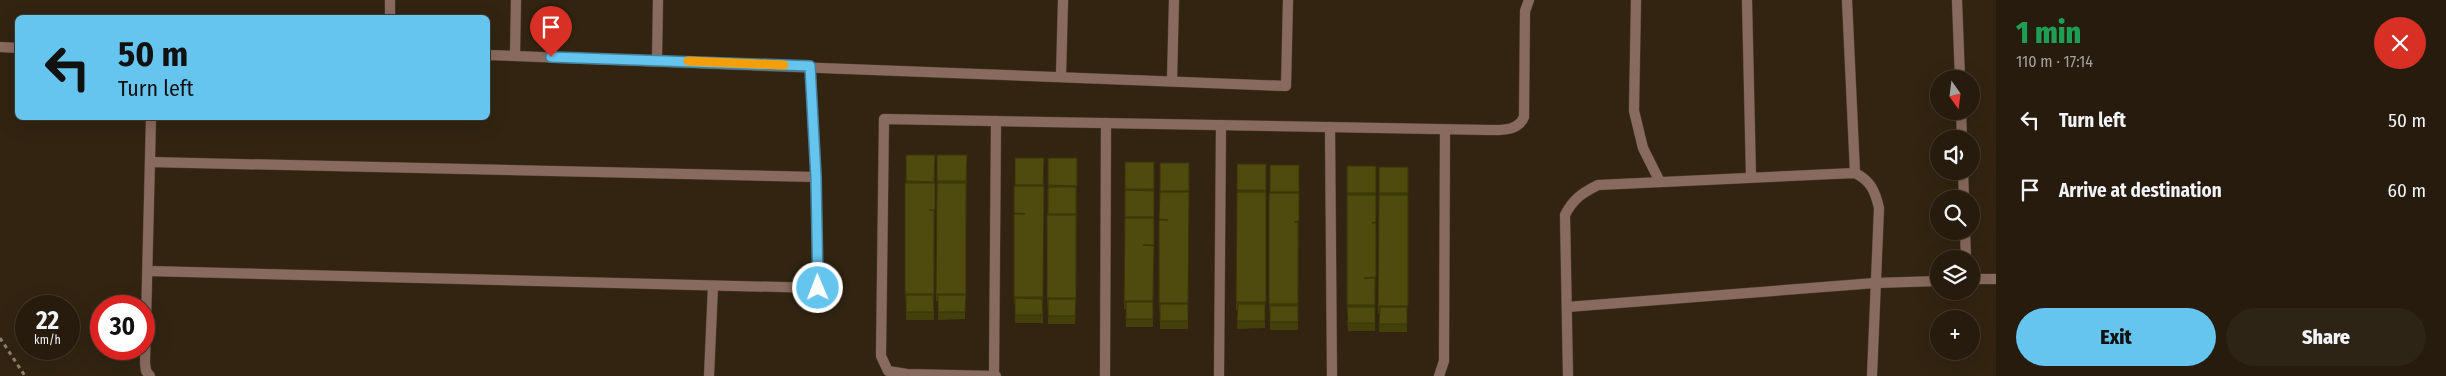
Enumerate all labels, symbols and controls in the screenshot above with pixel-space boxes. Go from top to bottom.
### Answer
pin [530,6,572,57]
icon: arrive [537,13,565,41]
text: 1 min [2016,15,2081,51]
button: close [2374,17,2426,69]
text: 50 m [118,33,188,75]
icon: left [35,35,100,100]
text: 110 m · 17:14 [2016,52,2093,71]
north arrow [1930,70,1980,120]
map controls [1930,70,1980,360]
text: Turn left [118,75,194,102]
icon: left [2016,106,2044,134]
text: Turn left [2059,109,2126,132]
text: 50 m [2388,109,2426,132]
button: sound [1930,130,1980,180]
icon: arrive [2016,176,2044,204]
text: Arrive at destination [2059,179,2222,202]
text: 60 m [2388,179,2426,202]
button: search [1930,190,1980,240]
button: layers [1930,250,1980,300]
position arrow [791,261,843,313]
speed limit sign: 30 [90,295,155,360]
text: 22 [36,306,59,336]
button: Exit [2016,308,2216,366]
button: Share [2226,308,2426,366]
button: + [1930,310,1980,360]
text: km/h [34,333,61,347]

